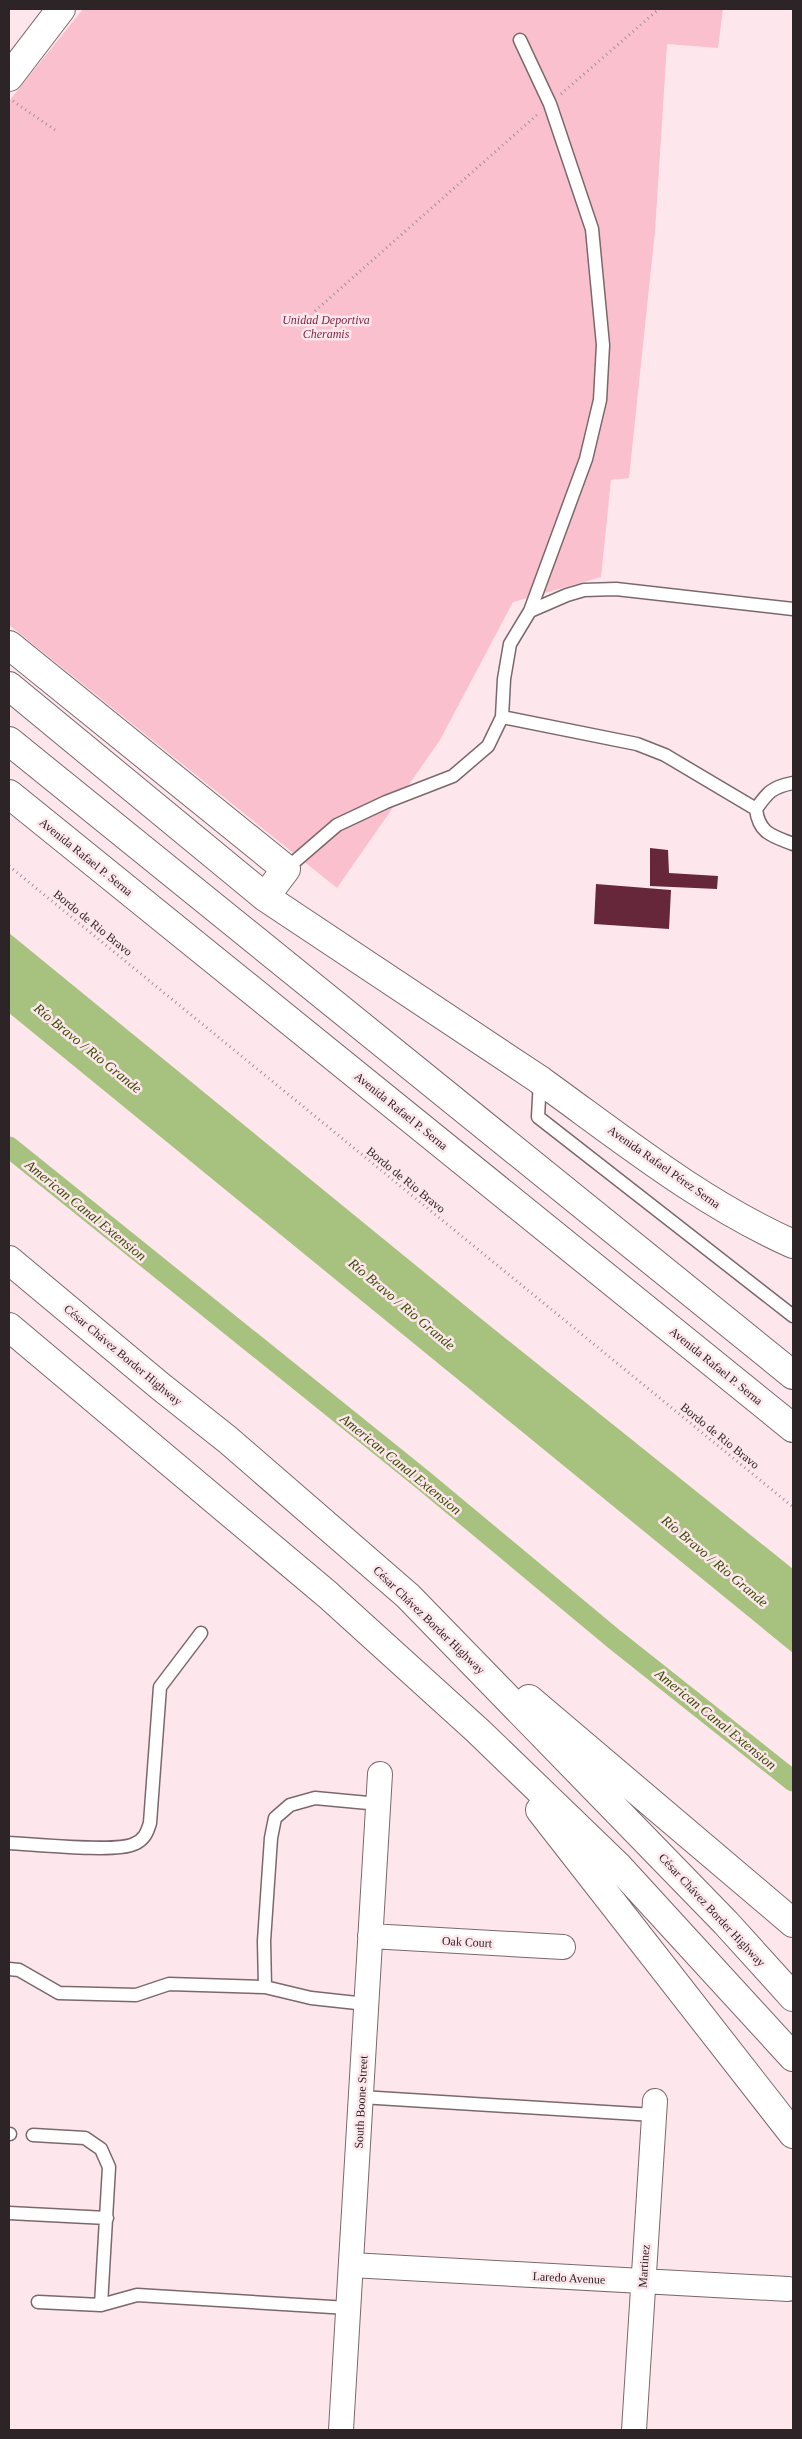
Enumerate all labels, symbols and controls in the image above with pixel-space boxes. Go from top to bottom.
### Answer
park label: Unidad Deportiva Cheramis [282,313,370,341]
street label: Avenida Rafael P. Serna [37,815,136,899]
street label: Bordo de Rio Bravo [51,887,135,959]
water label: Río Bravo / Rio Grande [30,1000,144,1096]
street label: Avenida Rafael P. Serna [352,1069,451,1153]
street label: Avenida Rafael Pérez Serna [605,1123,723,1212]
street label: Bordo de Rio Bravo [364,1144,448,1216]
water label: American Canal Extension [22,1156,149,1264]
water label: Río Bravo / Rio Grande [345,1255,458,1353]
street label: César Chávez Border Highway [61,1302,185,1408]
street label: Avenida Rafael P. Serna [667,1324,766,1408]
street label: Bordo de Rio Bravo [678,1400,762,1472]
water label: American Canal Extension [337,1410,464,1518]
water label: Río Bravo / Rio Grande [658,1512,771,1610]
street label: César Chávez Border Highway [370,1563,488,1677]
water label: American Canal Extension [652,1665,779,1773]
street label: César Chávez Border Highway [656,1851,768,1969]
street label: Oak Court [442,1934,493,1950]
street label: South Boone Street [352,2054,370,2149]
street label: Martinez [636,2244,652,2288]
street label: Laredo Avenue [532,2269,606,2287]

